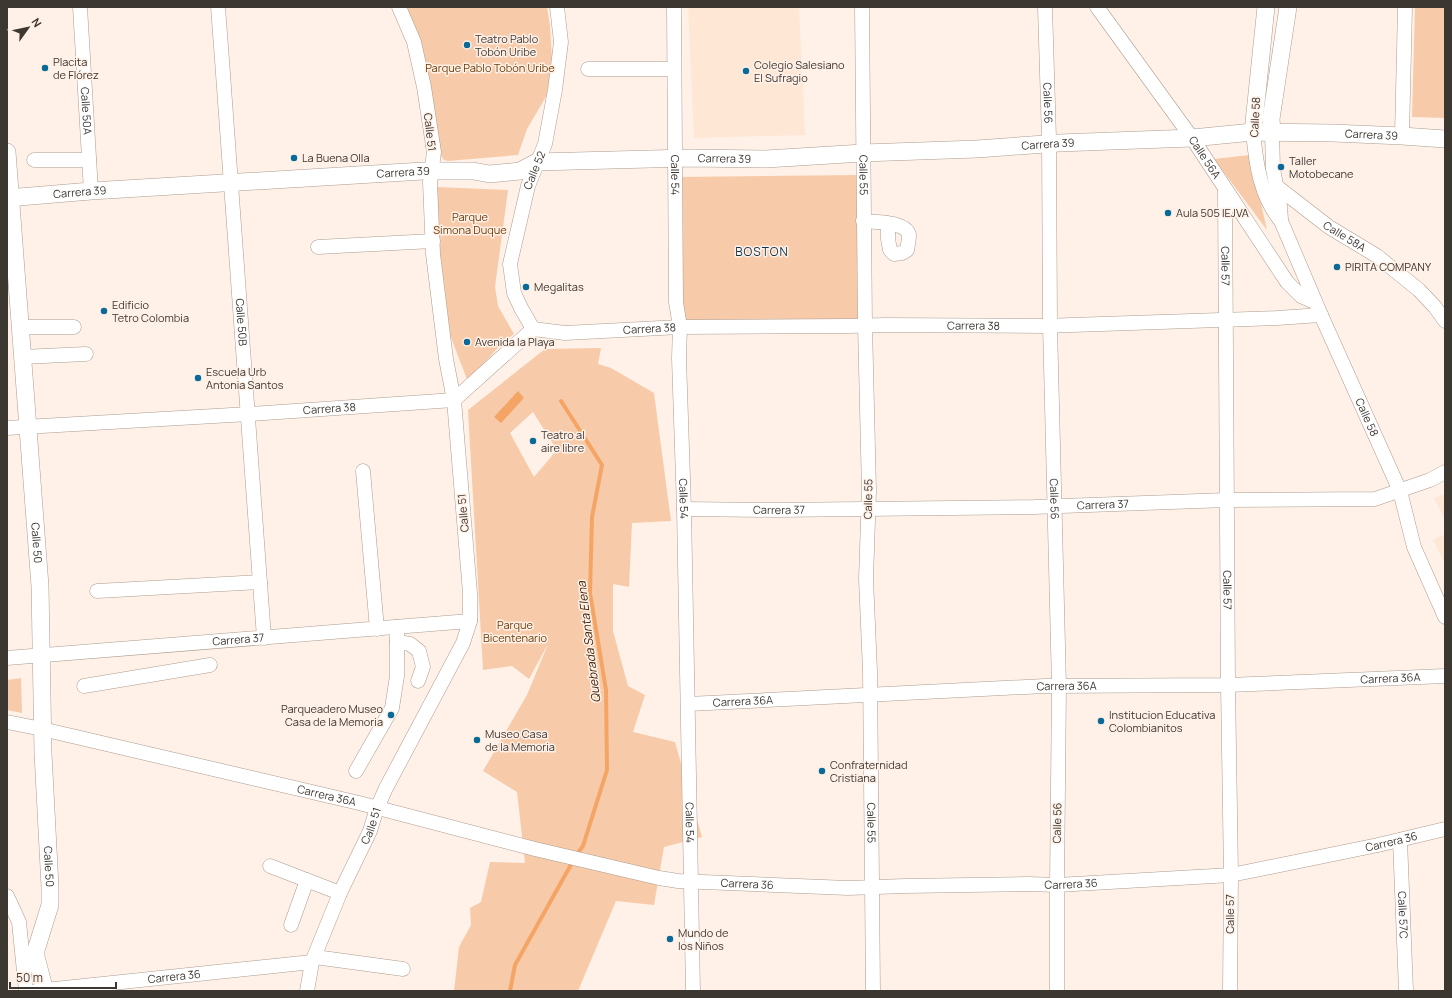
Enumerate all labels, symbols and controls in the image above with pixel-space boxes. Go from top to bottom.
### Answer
north arrow [8,8,48,48]
text: N [28,15,45,30]
place label: Teatro Pablo Tobón Uribe [475,31,539,59]
marker: Teatro Pablo Tobón Uribe [462,40,472,50]
place label: Placita de Flórez [53,54,99,82]
place label: Colegio Salesiano El Sufragio [754,57,845,85]
park label: Parque Pablo Tobón Uribe [425,60,555,75]
marker: Placita de Flórez [40,63,50,73]
marker: Colegio Salesiano El Sufragio [741,66,751,76]
street label: Calle 56 [1040,82,1057,124]
street label: Calle 50A [78,86,96,135]
street label: Calle 58 [1246,96,1263,138]
street label: Calle 51 [421,112,440,152]
street label: Carrera 39 [1345,126,1399,143]
street label: Calle 56A [1186,133,1225,181]
street label: Carrera 39 [1021,134,1075,153]
street label: Calle 52 [519,149,548,192]
place label: La Buena Olla [302,150,370,165]
street label: Carrera 39 [698,150,751,166]
marker: La Buena Olla [289,153,299,163]
place label: Taller Motobecane [1289,153,1354,181]
street label: Calle 54 [668,155,683,195]
street label: Calle 55 [856,155,872,195]
marker: Taller Motobecane [1276,162,1286,172]
street label: Carrera 39 [376,163,430,181]
street label: Carrera 39 [53,182,107,201]
place label: Aula 505 IEJVA [1176,205,1249,220]
marker: Aula 505 IEJVA [1163,208,1173,218]
park label: Parque Simona Duque [433,209,507,237]
street label: Calle 58A [1320,217,1369,255]
district label: BOSTON [735,243,789,260]
street label: Calle 57 [1218,246,1234,286]
place label: PIRITA COMPANY [1345,259,1432,274]
marker: PIRITA COMPANY [1332,262,1342,272]
place label: Megalitas [534,279,584,294]
marker: Megalitas [521,282,531,292]
place label: Edificio Tetro Colombia [112,297,189,325]
street label: Calle 50B [233,298,251,347]
marker: Edificio Tetro Colombia [99,306,109,316]
street label: Carrera 38 [947,317,1000,333]
street label: Carrera 38 [623,319,676,337]
place label: Avenida la Playa [475,334,555,349]
marker: Avenida la Playa [462,337,472,347]
place label: Escuela Urb Antonia Santos [206,364,284,392]
marker: Escuela Urb Antonia Santos [193,373,203,383]
street label: Calle 58 [1352,395,1382,439]
street label: Carrera 38 [303,399,356,417]
place label: Teatro al aire libre [541,427,585,455]
marker: Teatro al aire libre [528,436,538,446]
street label: Calle 54 [676,478,692,519]
street label: Calle 56 [1047,478,1063,520]
street label: Calle 55 [860,479,875,519]
street label: Calle 51 [453,493,472,533]
street label: Carrera 37 [1077,496,1129,512]
street label: Carrera 37 [753,502,805,517]
street label: Calle 50 [28,522,46,564]
street label: Calle 57 [1220,570,1236,610]
water label: Quebrada Santa Elena [572,579,604,704]
park label: Parque Bicentenario [483,617,548,645]
street label: Carrera 37 [212,629,265,649]
street label: Carrera 36A [1360,669,1421,687]
street label: Carrera 36A [1036,678,1097,693]
street label: Carrera 36A [712,692,773,710]
place label: Parqueadero Museo Casa de la Memoria [281,701,383,729]
place label: Institucion Educativa Colombianitos [1109,707,1215,735]
marker: Parqueadero Museo Casa de la Memoria [386,710,396,720]
marker: Institucion Educativa Colombianitos [1096,716,1106,726]
place label: Museo Casa de la Memoria [485,726,555,754]
marker: Museo Casa de la Memoria [472,735,482,745]
place label: Confraternidad Cristiana [830,757,908,785]
marker: Confraternidad Cristiana [817,766,827,776]
street label: Carrera 36A [296,781,358,809]
street label: Calle 54 [682,802,698,843]
street label: Calle 55 [864,802,880,843]
street label: Calle 56 [1049,802,1064,844]
street label: Calle 51 [357,805,384,847]
street label: Carrera 36 [1364,828,1419,854]
street label: Calle 50 [41,846,58,887]
street label: Carrera 36 [720,875,774,892]
street label: Carrera 36 [1044,875,1098,892]
street label: Calle 57C [1395,891,1412,939]
street label: Calle 57 [1222,894,1237,934]
place label: Mundo de los Niños [678,925,729,953]
marker: Mundo de los Niños [665,934,675,944]
scale bar [10,964,116,990]
street label: Carrera 36 [147,966,202,986]
text: 50 m [16,969,43,986]

